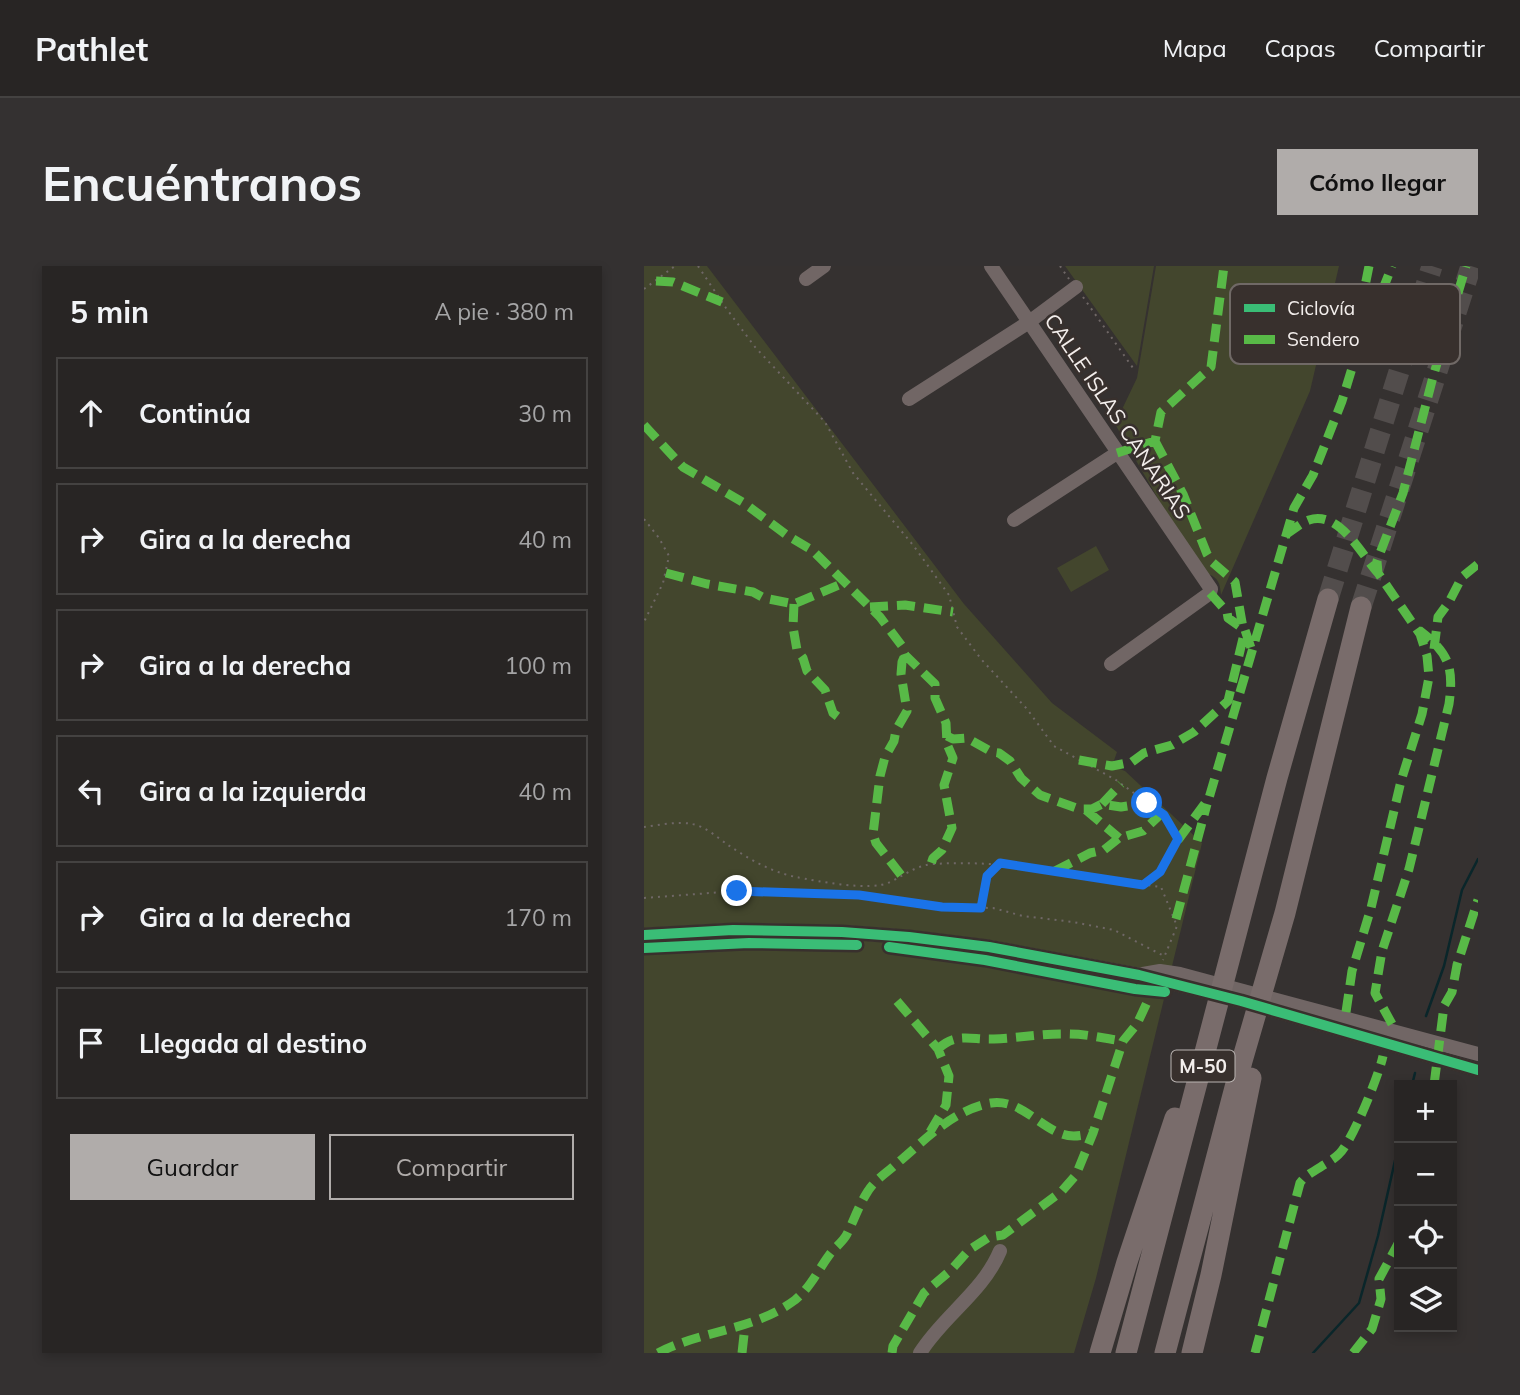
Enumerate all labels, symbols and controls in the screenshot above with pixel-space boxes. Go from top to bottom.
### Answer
text: Pathlet [35,28,148,69]
text: Mapa [1163,33,1227,63]
text: Capas [1265,33,1336,63]
text: Compartir [1374,33,1485,63]
button: Cómo llegar [1277,149,1478,215]
text: Encuéntranos [42,152,362,213]
legend [1230,284,1460,364]
text: 5 min [70,293,149,331]
text: Ciclovía [1287,296,1355,320]
text: A pie · 380 m [434,297,574,326]
street label: CALLE ISLAS CANARIAS [1039,308,1197,524]
text: Sendero [1287,327,1360,351]
icon: ahead [72,394,110,432]
text: Continúa [139,397,251,430]
text: 30 m [518,399,572,428]
icon: right [72,520,110,558]
text: Gira a la derecha [139,523,351,556]
text: 40 m [518,525,572,554]
icon: right [72,646,110,684]
text: Gira a la derecha [139,649,351,682]
text: 100 m [504,651,572,680]
icon: left [72,772,110,810]
text: Gira a la izquierda [139,775,367,808]
text: 40 m [518,777,572,806]
route start [1131,787,1162,818]
route end [721,875,752,906]
icon: right [72,898,110,936]
text: Gira a la derecha [139,901,351,934]
text: 170 m [504,903,572,932]
icon: arrive [72,1024,110,1062]
text: Llegada al destino [139,1027,367,1060]
road number: M-50 [1172,1051,1234,1082]
map controls [1394,1080,1457,1332]
button: + [1394,1080,1457,1143]
button: Guardar [70,1134,315,1200]
button: Compartir [329,1134,574,1200]
button: − [1394,1143,1457,1206]
button: locate [1394,1206,1457,1269]
button: layers [1394,1269,1457,1332]

